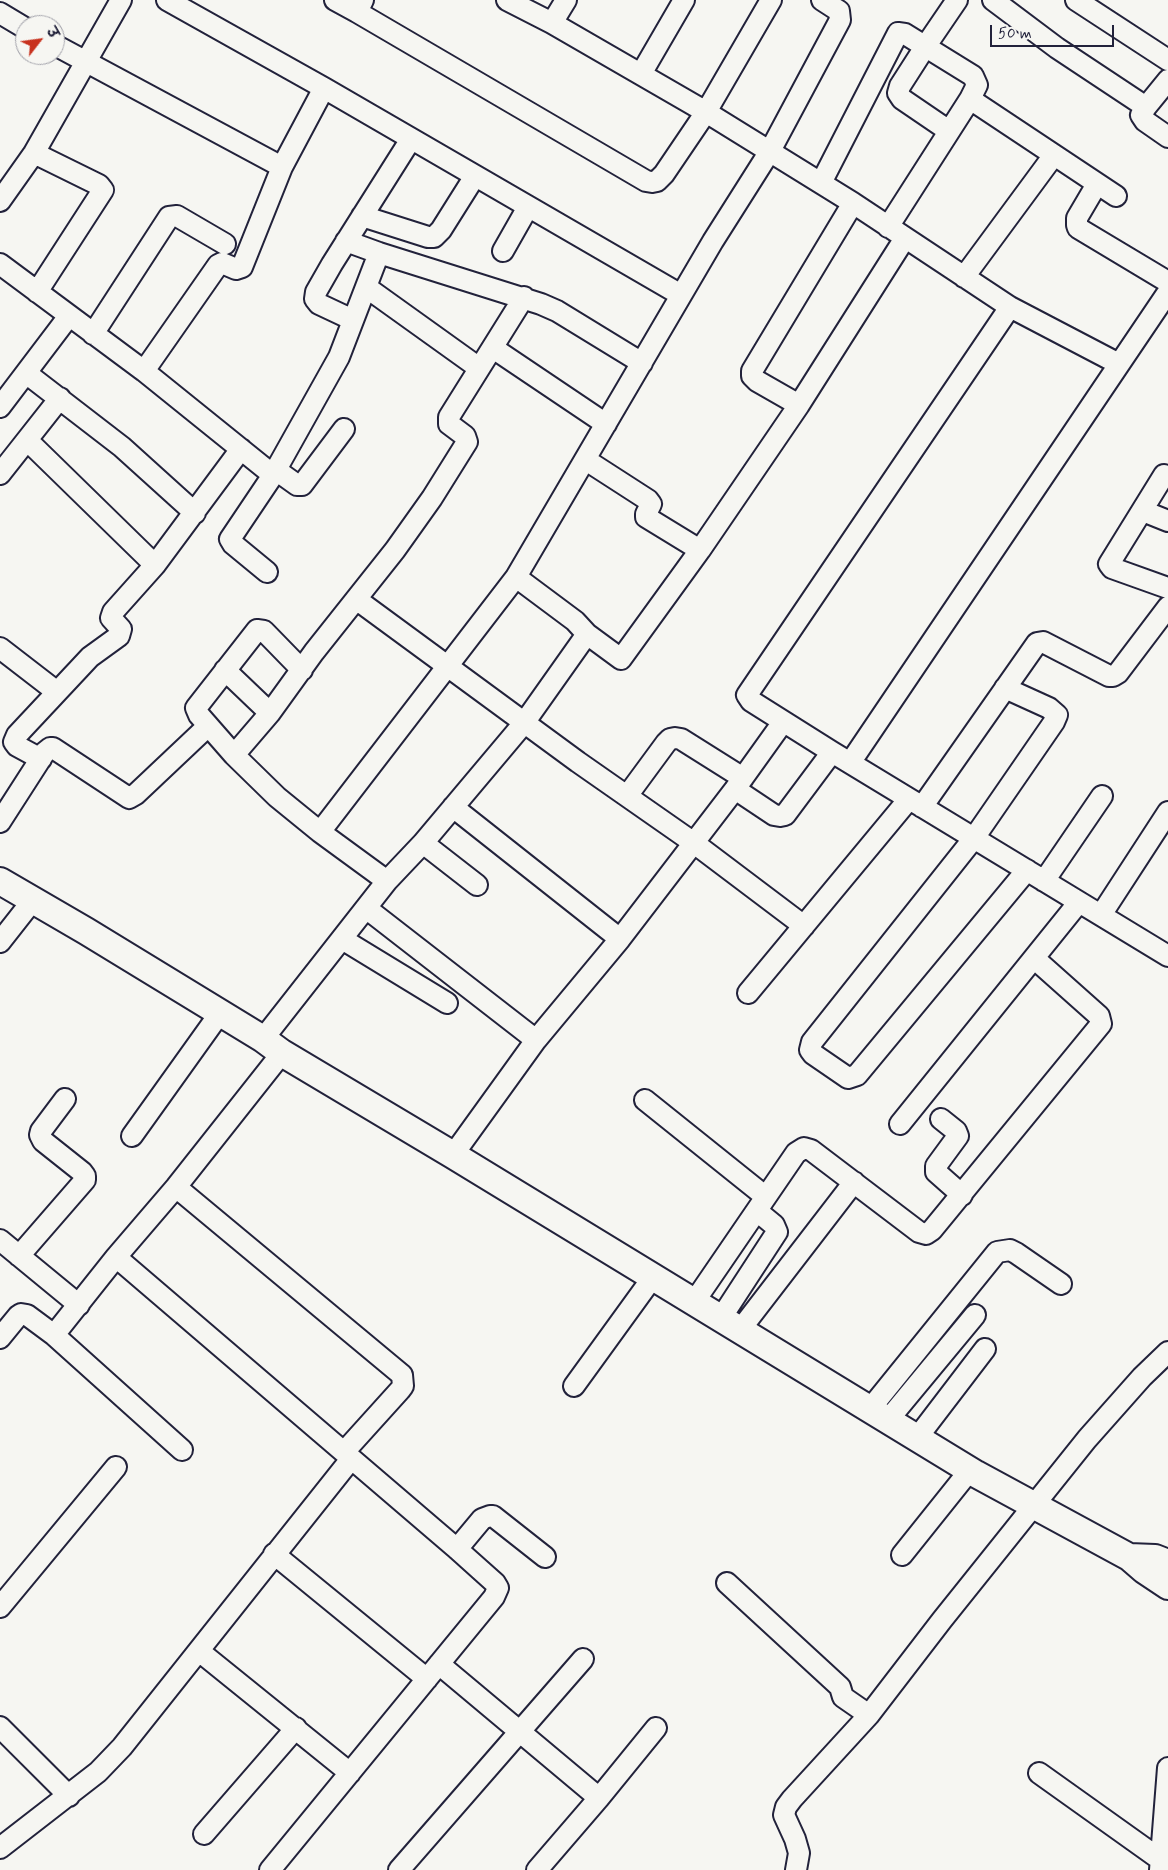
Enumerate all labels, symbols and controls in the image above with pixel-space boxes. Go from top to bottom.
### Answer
north arrow [15,15,65,65]
scale bar [993,15,1117,47]
text: उ [42,24,62,42]
text: 50 m [998,24,1032,44]

